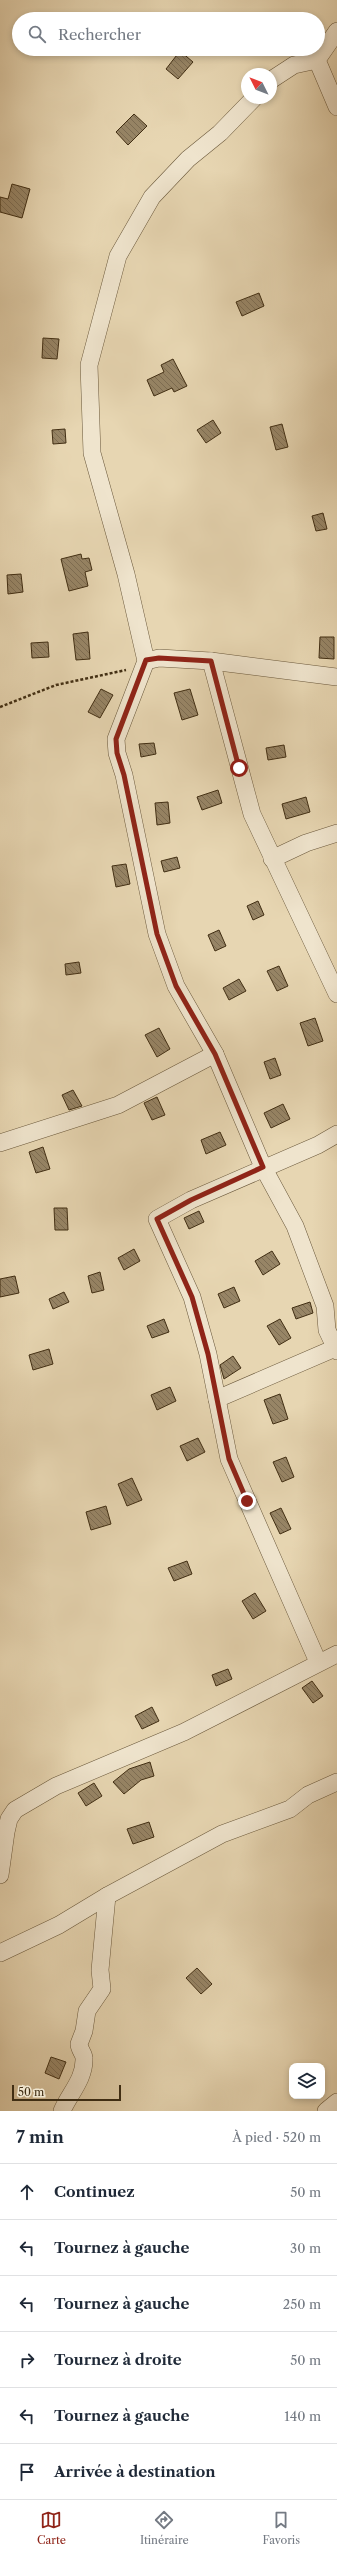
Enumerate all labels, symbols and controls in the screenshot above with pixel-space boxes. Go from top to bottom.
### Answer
search box [12,12,325,56]
icon: search [26,23,48,45]
text: Rechercher [58,25,141,44]
north arrow [241,68,277,104]
route start [230,759,248,777]
route end [238,1492,256,1510]
map controls [289,2063,325,2099]
button: layers [289,2063,325,2099]
scale bar [12,2083,121,2102]
text: 50 m [18,2085,44,2099]
text: 7 min [16,2127,64,2147]
text: À pied · 520 m [232,2129,321,2145]
icon: ahead [16,2181,38,2203]
text: Continuez [54,2182,135,2201]
text: 50 m [290,2184,321,2200]
icon: left [16,2237,38,2259]
text: Tournez à gauche [54,2238,190,2257]
text: 30 m [290,2240,321,2256]
icon: left [16,2293,38,2315]
text: Tournez à gauche [54,2294,190,2313]
text: 250 m [283,2296,321,2312]
icon: right [16,2349,38,2371]
text: Tournez à droite [54,2350,182,2369]
text: 50 m [290,2352,321,2368]
icon: left [16,2405,38,2427]
text: Tournez à gauche [54,2406,190,2425]
text: 140 m [284,2408,321,2424]
icon: arrive [16,2461,38,2483]
text: Arrivée à destination [54,2462,216,2481]
tab: Carte [37,2509,66,2547]
tab: Itinéraire [140,2509,189,2547]
tab: Favoris [263,2509,300,2547]

